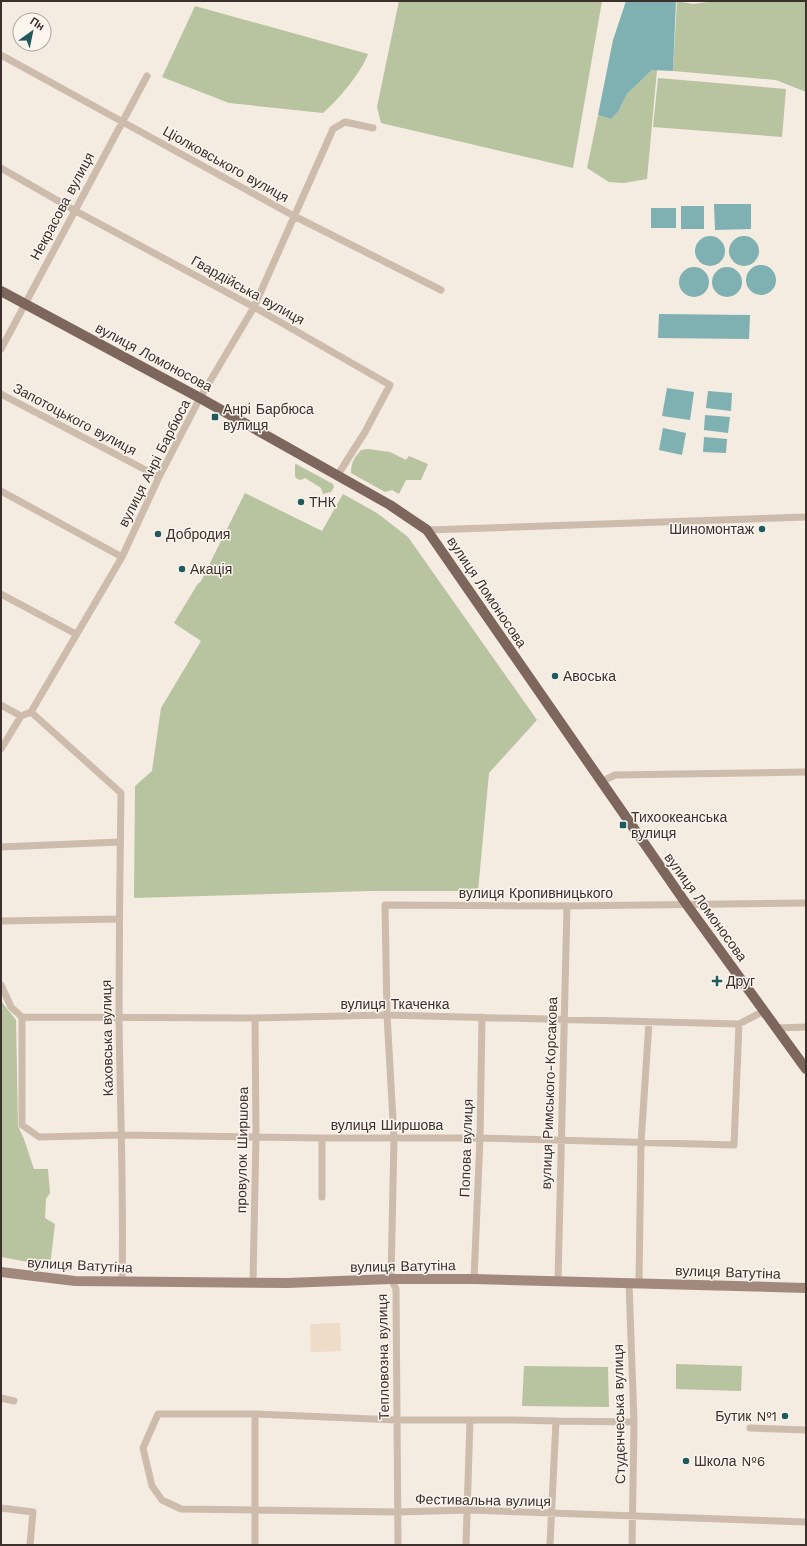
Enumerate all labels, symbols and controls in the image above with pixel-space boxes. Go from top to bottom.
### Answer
north arrow [12,12,52,52]
text: Пн [28,15,47,33]
street label: Ціолковського вулиця [160,123,292,205]
street label: Некрасова вулиця [27,149,97,263]
street label: Гвардійська вулиця [189,252,307,328]
street label: вулиця Ломоносова [93,319,215,395]
street label: Запотоцького вулиця [11,380,139,458]
street label: вулиця Анрі Барбюса [115,396,193,529]
place label: Анрі Барбюса вулиця [223,401,314,433]
marker: Анрі Барбюса вулиця [210,412,220,422]
place label: ТНК [309,494,337,510]
marker: ТНК [296,497,306,507]
place label: Шиномонтаж [669,521,755,537]
marker: Шиномонтаж [757,524,767,534]
place label: Добродия [166,526,230,542]
marker: Добродия [153,529,163,539]
street label: вулиця Ломоносова [444,534,530,651]
place label: Акація [190,561,232,577]
marker: Акація [177,564,187,574]
place label: Авоська [563,668,616,684]
marker: Авоська [550,671,560,681]
place label: Тихоокеанська вулиця [631,809,727,841]
marker: Тихоокеанська вулиця [618,820,628,830]
street label: вулиця Ломоносова [661,850,751,964]
street label: вулиця Кропивницького [459,885,613,901]
place label: Друг [726,973,755,989]
marker: Друг [711,975,723,987]
street label: Каховська вулиця [98,980,116,1096]
street label: вулиця Ткаченка [340,996,450,1012]
street label: вулиця Римського-Корсакова [538,996,560,1190]
street label: провулок Ширшова [233,1086,251,1213]
street label: Попова вулиця [456,1099,476,1197]
street label: вулиця Ширшова [331,1117,444,1133]
street label: вулиця Ватутіна [27,1254,133,1276]
street label: вулиця Ватутіна [350,1257,456,1275]
street label: вулиця Ватутіна [675,1262,781,1282]
street label: Тепловозна вулиця [374,1294,392,1420]
street label: Студєнчеська вулиця [610,1344,628,1484]
place label: Бутик №1 [715,1408,777,1424]
marker: Бутик №1 [780,1411,790,1421]
place label: Школа №6 [694,1453,765,1469]
marker: Школа №6 [681,1456,691,1466]
street label: Фестивальна вулиця [415,1491,551,1509]

